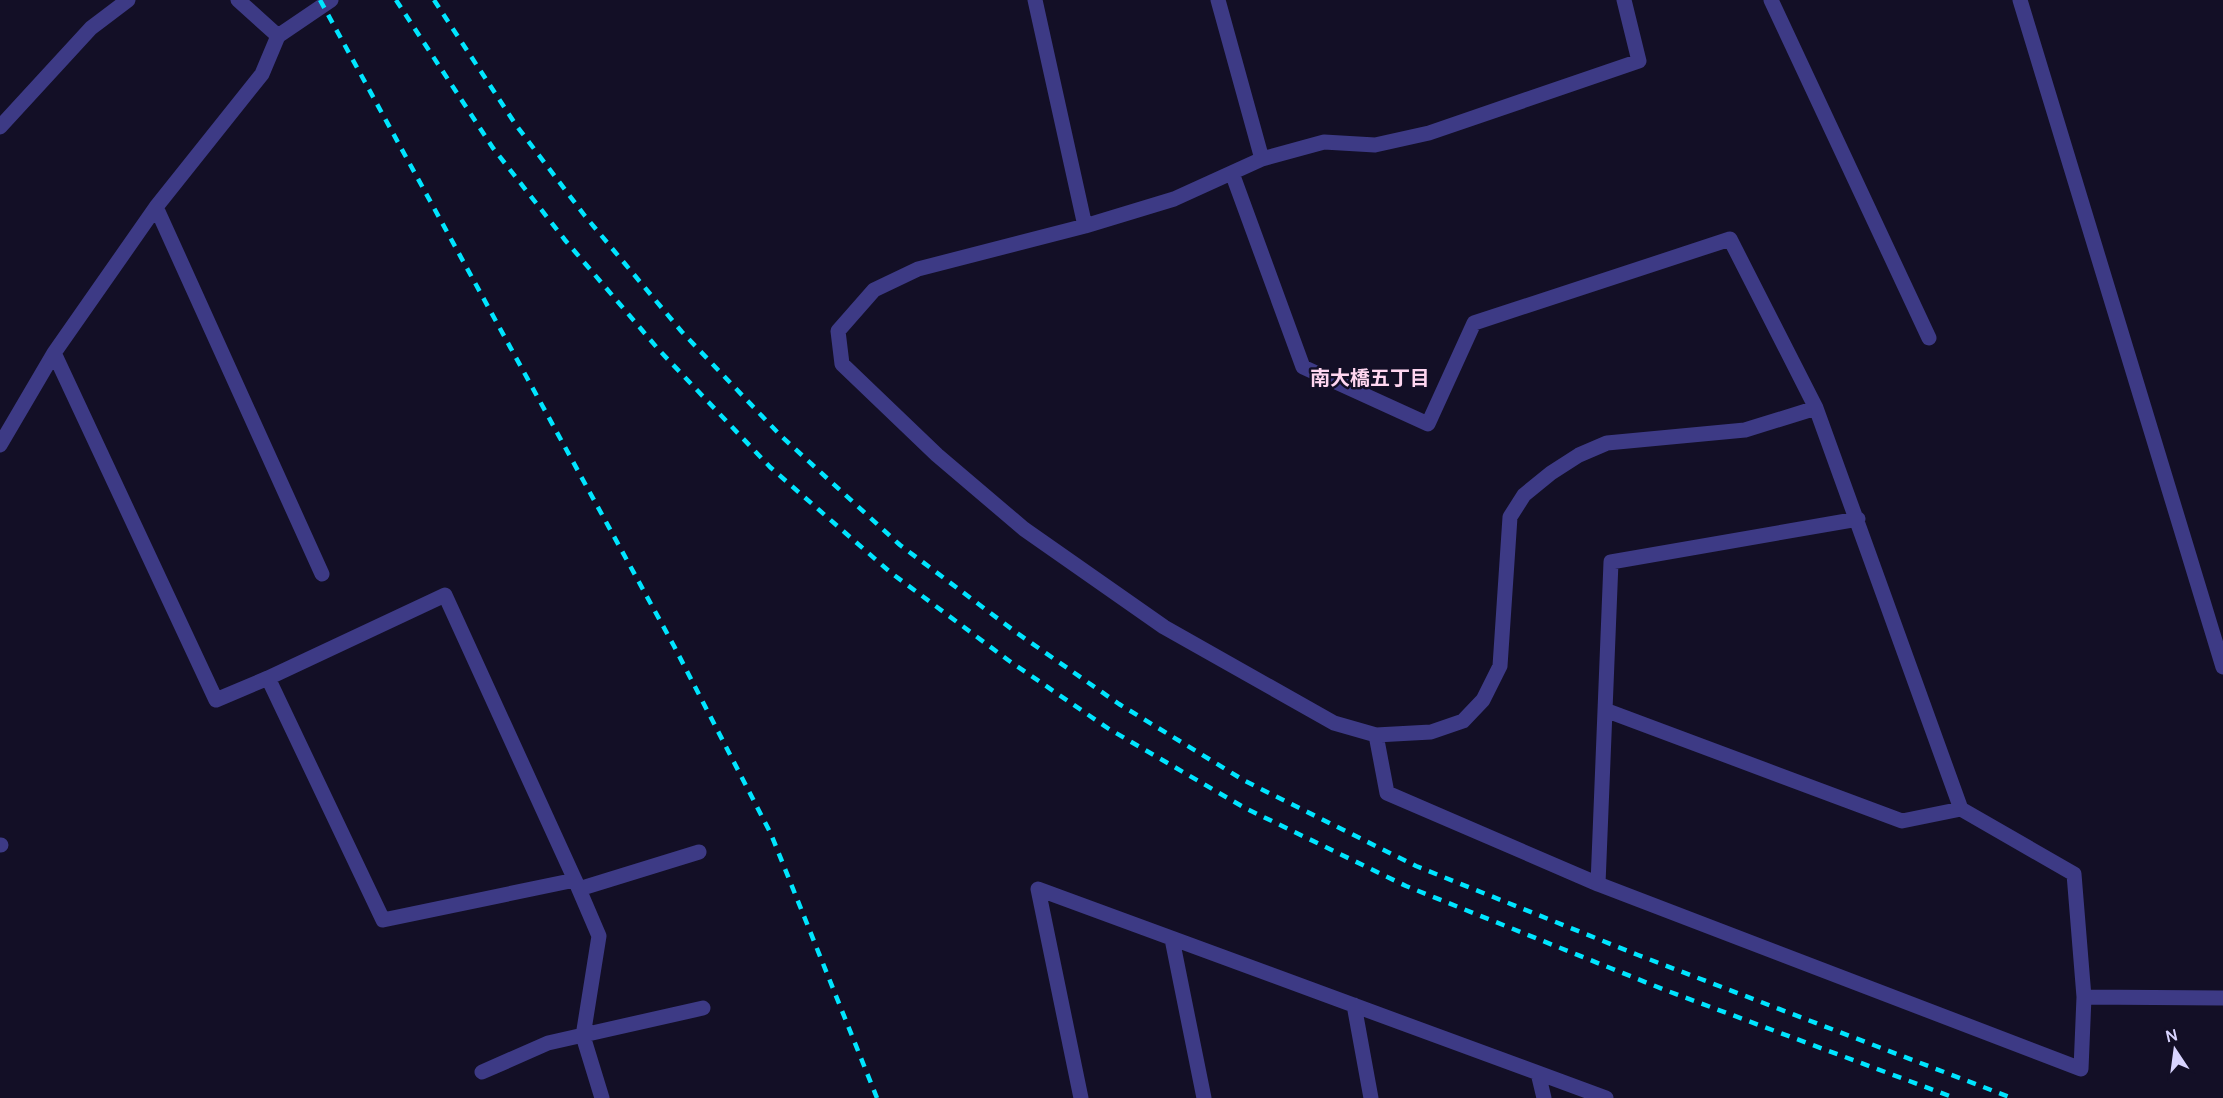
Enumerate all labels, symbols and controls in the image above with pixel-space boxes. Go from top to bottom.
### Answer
district label: 南大橋五丁目 [1310,364,1430,391]
north arrow [2145,1020,2205,1080]
text: N [2164,1023,2180,1047]

